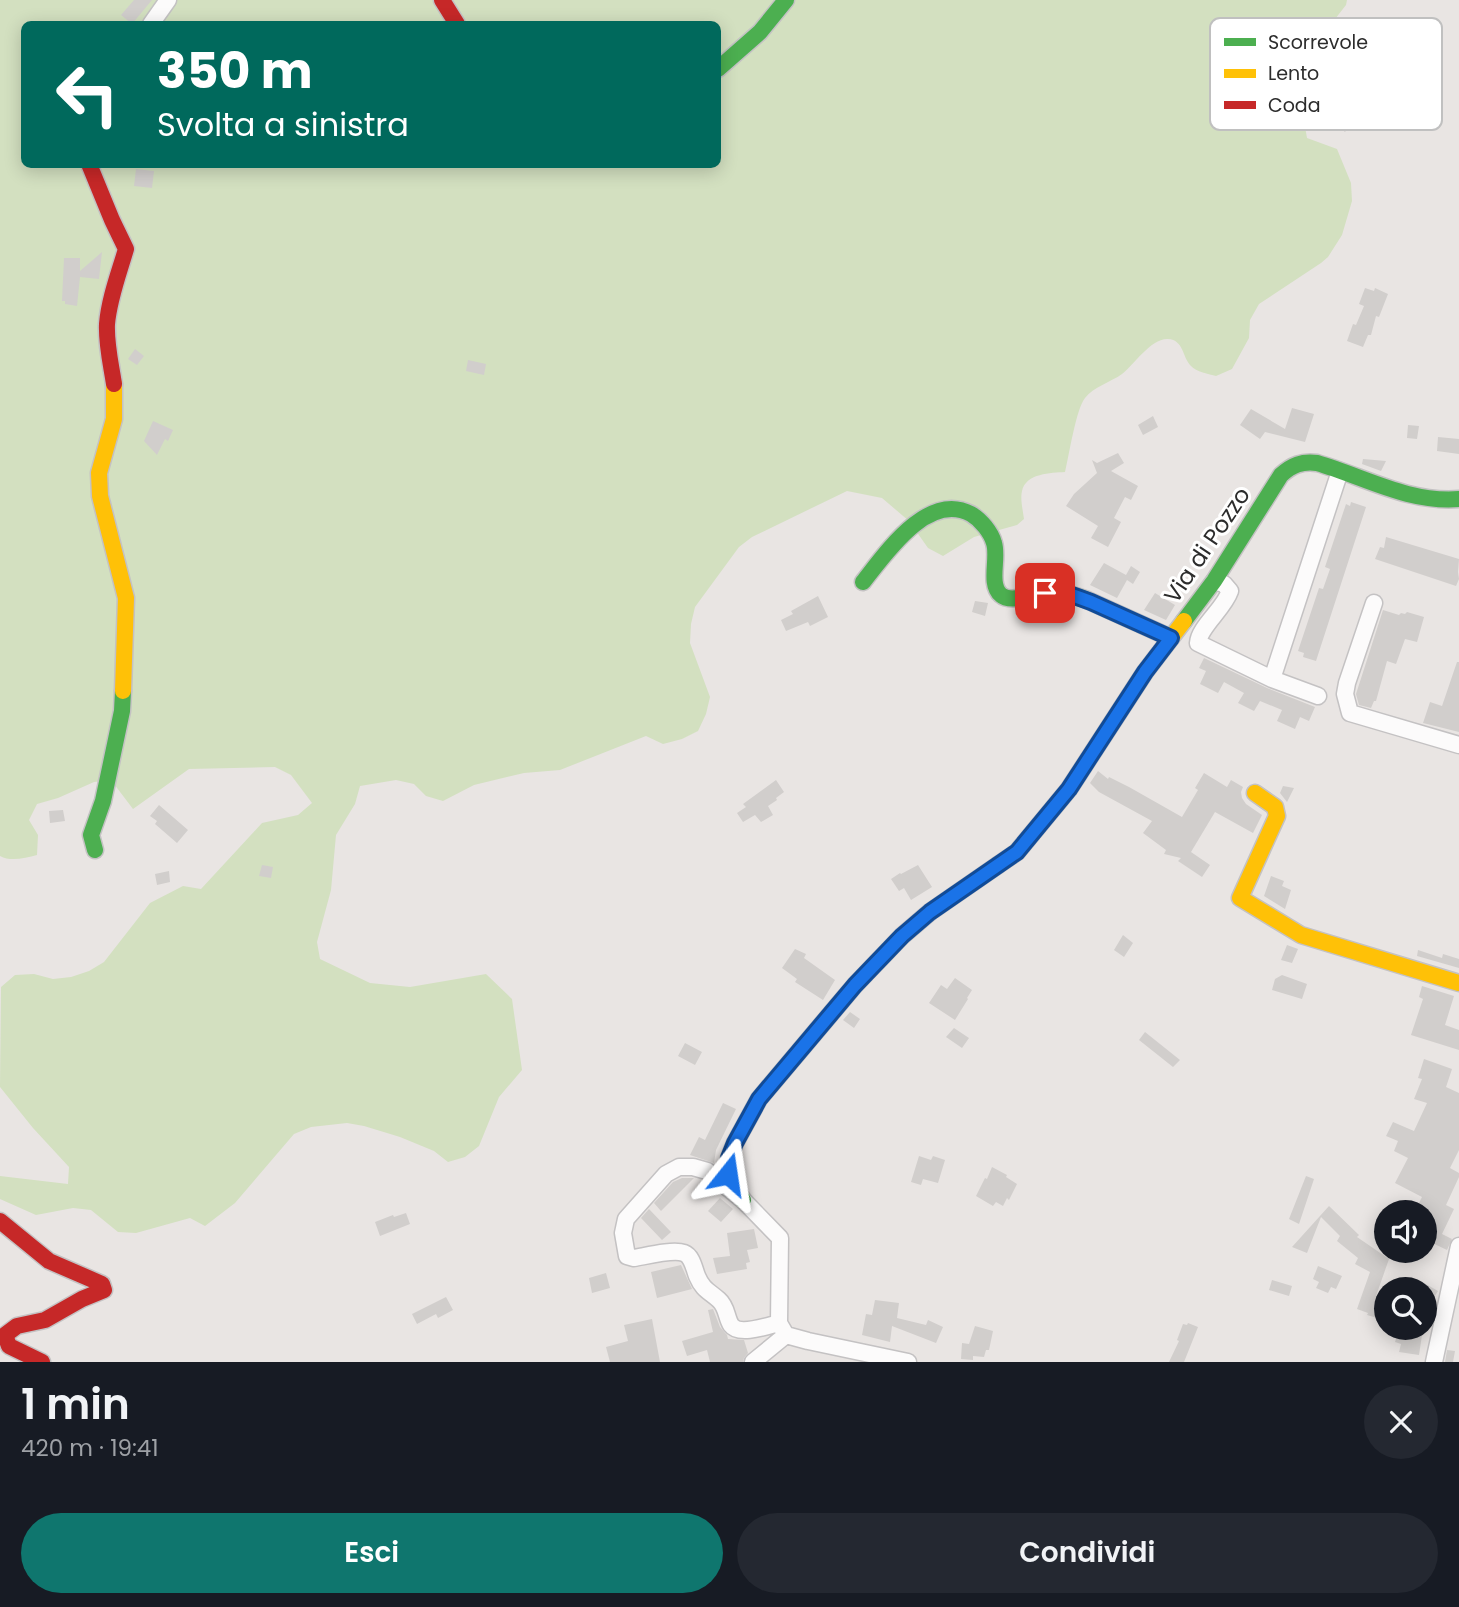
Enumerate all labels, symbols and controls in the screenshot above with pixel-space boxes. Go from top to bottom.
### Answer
legend [1210,18,1442,130]
text: Scorrevole [1268,29,1368,56]
text: 350 m [157,37,313,105]
icon: left [42,49,133,140]
text: Lento [1268,60,1319,87]
text: Coda [1268,92,1321,119]
text: Svolta a sinistra [157,102,409,147]
street label: Via di Pozzo [1156,481,1258,609]
pin [1015,563,1075,623]
icon: arrive [1026,574,1064,612]
position arrow [691,1137,765,1211]
map controls [1374,1200,1437,1340]
button: sound [1374,1200,1437,1263]
button: search [1374,1277,1437,1340]
text: 1 min [21,1375,130,1434]
button: close [1364,1385,1438,1459]
text: 420 m · 19:41 [21,1432,159,1464]
button: Esci [21,1513,723,1593]
button: Condividi [737,1513,1438,1593]

